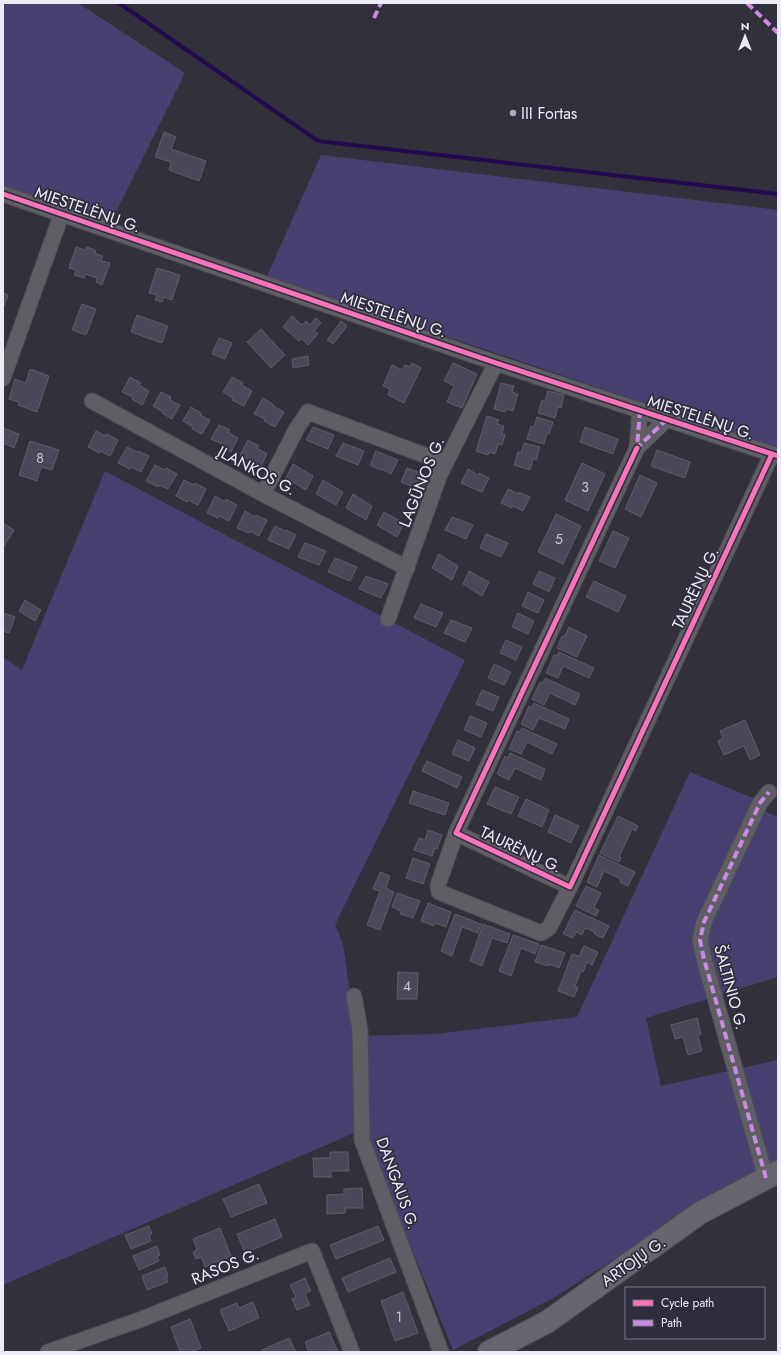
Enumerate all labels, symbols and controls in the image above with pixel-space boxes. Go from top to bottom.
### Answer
north arrow [725,16,765,56]
text: N [741,18,749,34]
place label: III Fortas [521,102,577,125]
marker: III Fortas [508,108,518,118]
street label: MIESTELĖNŲ G. [32,181,144,238]
street label: MIESTELĖNŲ G. [338,286,450,343]
street label: MIESTELĖNŲ G. [645,389,757,446]
street label: LAGŪNOS G. [393,434,450,531]
street label: ĮLANKOS G. [213,440,300,501]
house number: 8 [36,448,44,468]
house number: 3 [581,477,589,497]
house number: 5 [555,529,563,549]
street label: TAURĖNŲ G. [666,543,724,633]
street label: TAURĖNŲ G. [476,820,566,878]
street label: ŠALTINIO G. [708,942,753,1032]
house number: 4 [403,976,411,996]
street label: DANGAUS G. [370,1134,425,1232]
street label: ARTOJŲ G. [596,1231,670,1292]
street label: RASOS G. [188,1242,263,1290]
legend [625,1287,765,1339]
text: Cycle path [661,1294,714,1312]
house number: 1 [396,1307,402,1327]
text: Path [661,1314,682,1332]

